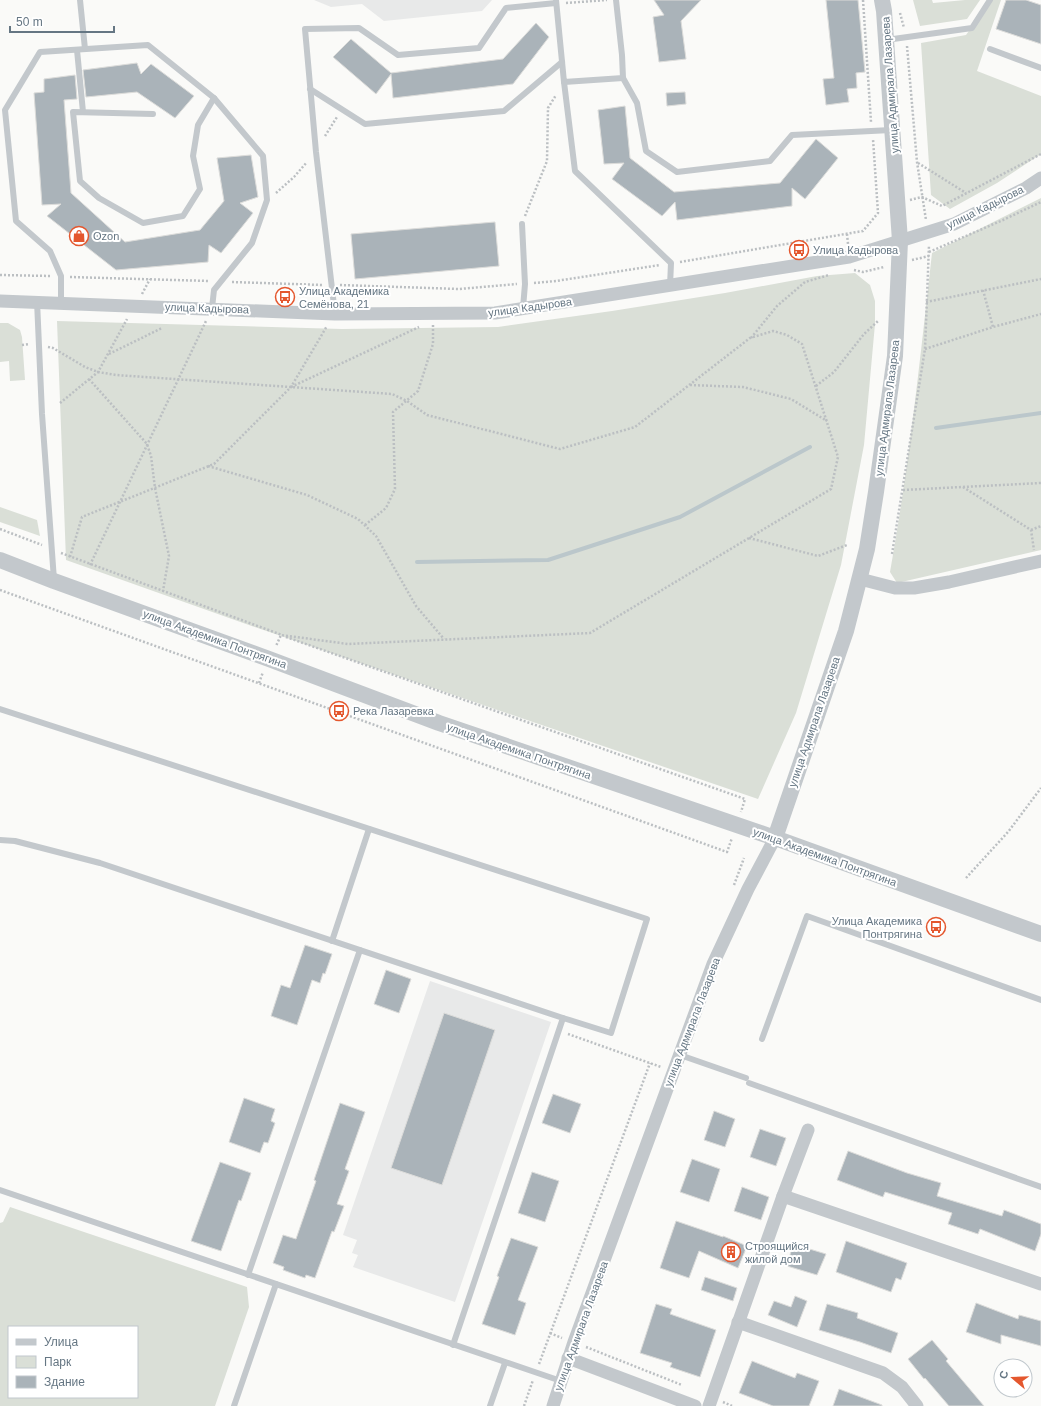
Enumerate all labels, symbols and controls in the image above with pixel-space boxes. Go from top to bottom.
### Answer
scale bar [10,8,114,34]
text: 50 m [16,15,43,29]
street label: улица Адмирала Лазарева [879,15,901,154]
street label: улица Кадырова [945,183,1026,231]
shop icon: Ozon [68,225,90,247]
place label: Ozon [93,230,119,242]
bus stop icon: Улица Кадырова [788,239,810,261]
place label: Улица Кадырова [813,244,899,256]
place label: Улица Академика Семёнова, 21 [299,285,390,310]
bus stop icon: Улица Академика Семёнова, 21 [274,286,296,308]
street label: улица Кадырова [487,295,573,319]
street label: улица Кадырова [165,301,250,315]
street label: улица Адмирала Лазарева [873,338,901,477]
street label: улица Академика Понтрягина [142,607,289,671]
street label: улица Адмирала Лазарева [786,654,842,789]
bus stop icon: Река Лазаревка [328,700,350,722]
place label: Река Лазаревка [353,705,435,717]
street label: улица Академика Понтрягина [445,721,594,782]
street label: улица Академика Понтрягина [752,825,899,889]
place label: Улица Академика Понтрягина [832,915,923,940]
bus stop icon: Улица Академика Понтрягина [925,916,947,938]
street label: улица Адмирала Лазарева [662,955,722,1088]
place label: Строящийся жилой дом [745,1240,809,1265]
building icon: Строящийся жилой дом [720,1241,742,1263]
street label: улица Адмирала Лазарева [552,1259,610,1392]
legend [8,1326,138,1398]
text: Улица [44,1335,78,1349]
text: Парк [44,1355,72,1369]
north arrow [993,1358,1033,1398]
text: С [997,1369,1011,1380]
text: Здание [44,1375,85,1389]

